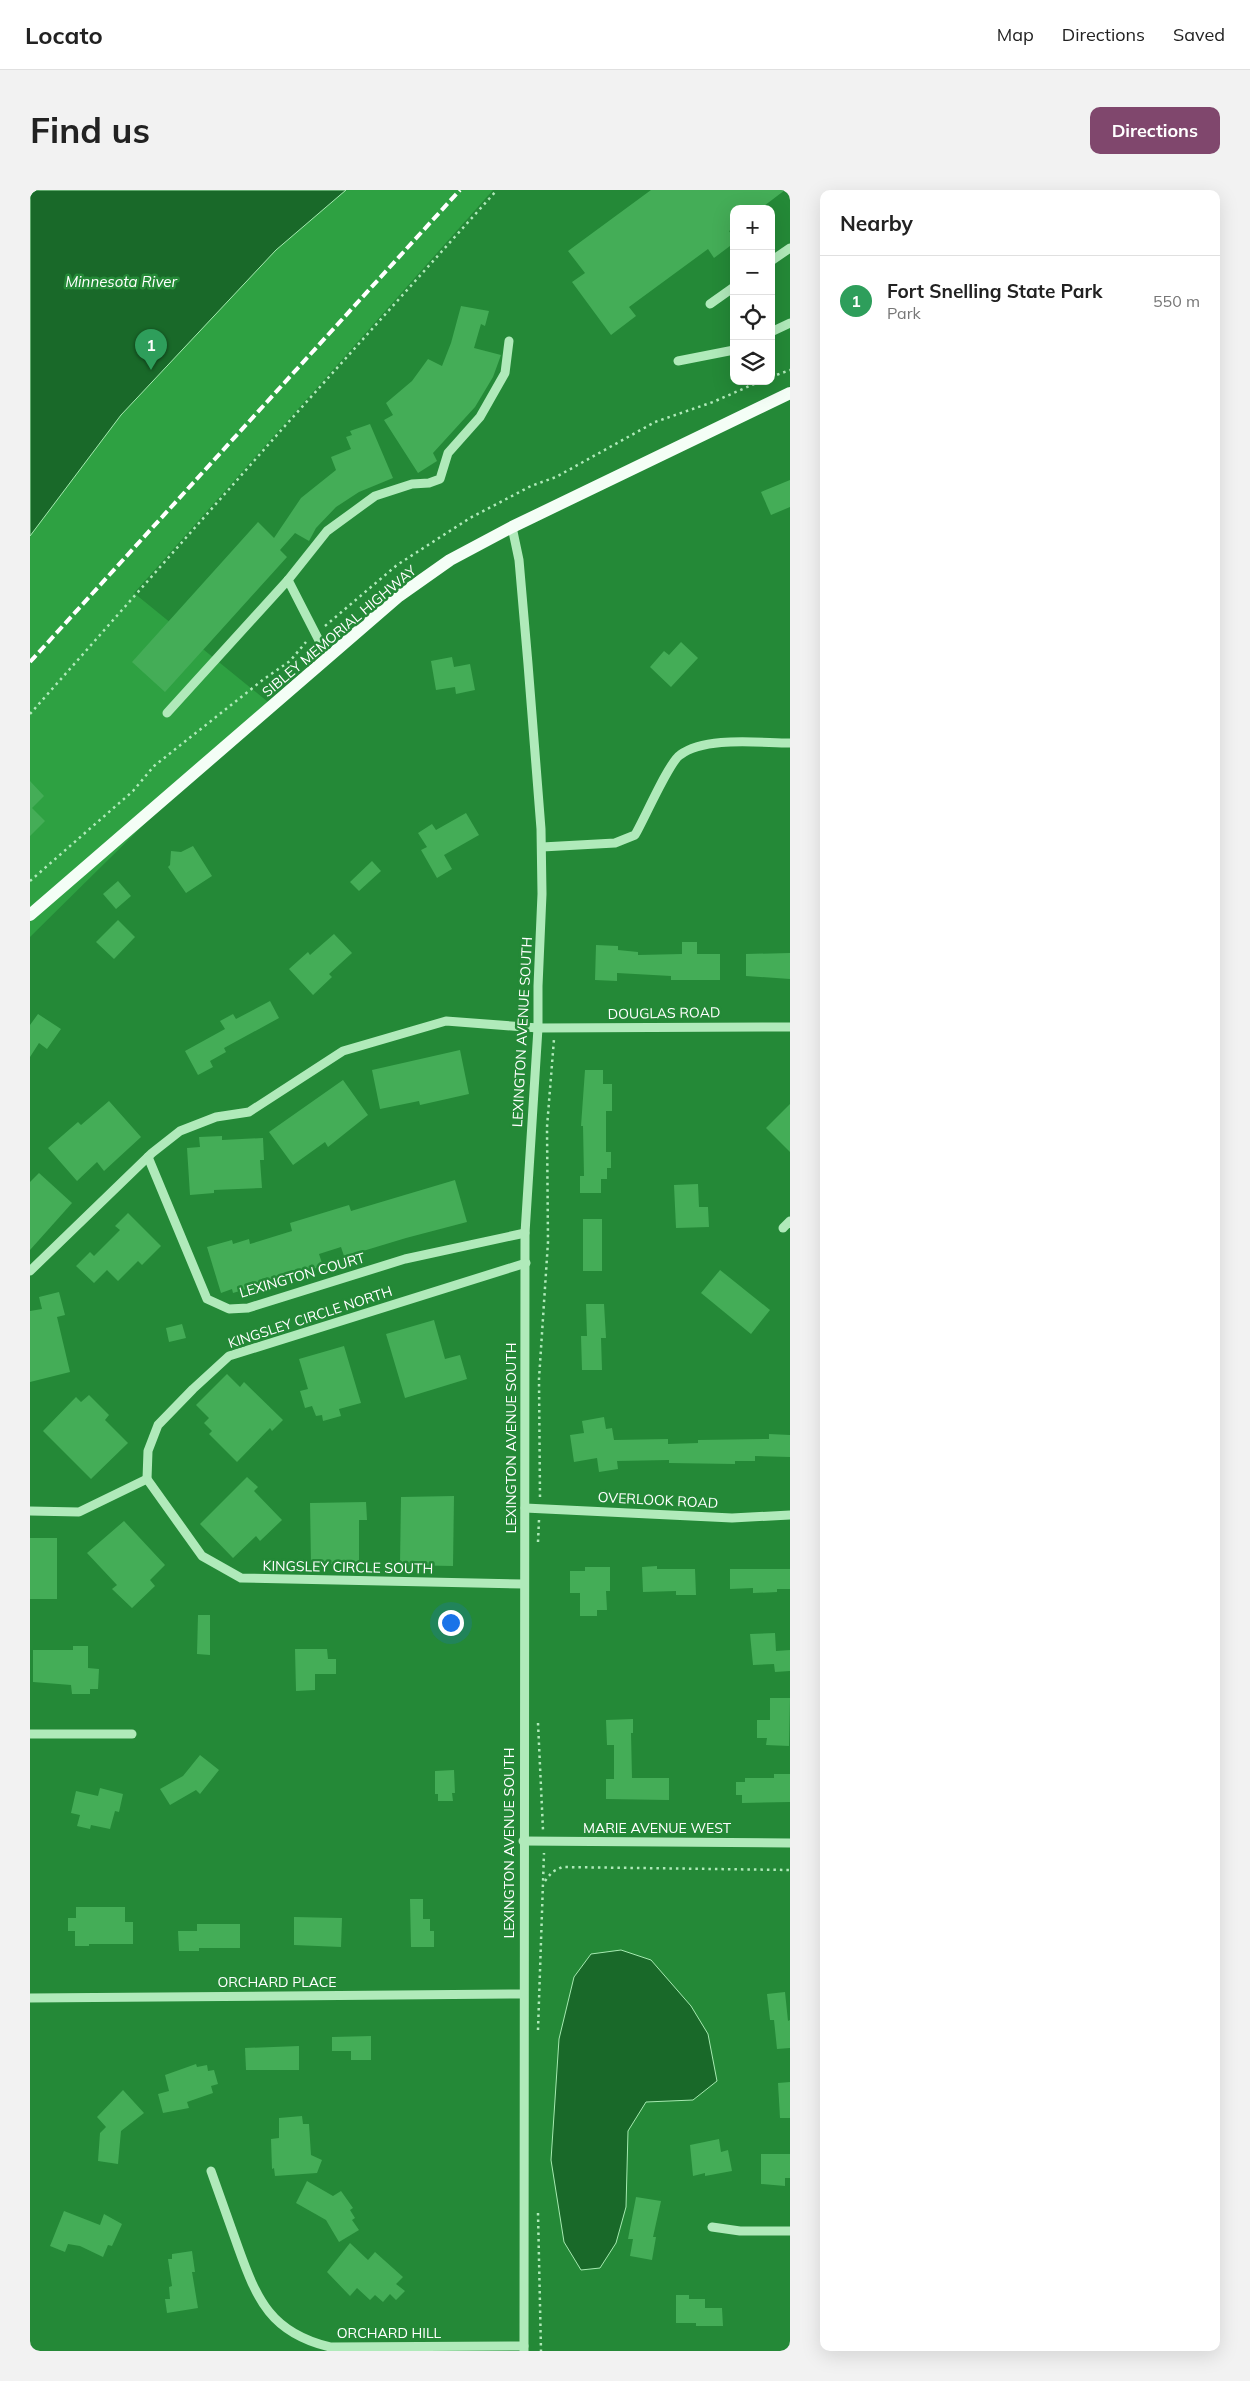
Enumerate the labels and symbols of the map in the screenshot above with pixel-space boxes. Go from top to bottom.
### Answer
water label: Minnesota River [65,272,177,291]
pin: 1 [135,329,167,370]
street label: SIBLEY MEMORIAL HIGHWAY [258,561,420,701]
street label: LEXINGTON AVENUE SOUTH [508,936,536,1128]
street label: DOUGLAS ROAD [608,1003,720,1023]
street label: LEXINGTON COURT [237,1248,367,1302]
street label: KINGSLEY CIRCLE NORTH [226,1282,394,1352]
street label: LEXINGTON AVENUE SOUTH [502,1343,520,1533]
street label: OVERLOOK ROAD [597,1488,719,1512]
street label: KINGSLEY CIRCLE SOUTH [263,1557,433,1577]
your location [438,1610,464,1636]
street label: LEXINGTON AVENUE SOUTH [500,1748,518,1938]
street label: MARIE AVENUE WEST [583,1819,732,1837]
street label: ORCHARD PLACE [217,1973,337,1991]
street label: ORCHARD HILL [337,2324,442,2342]

